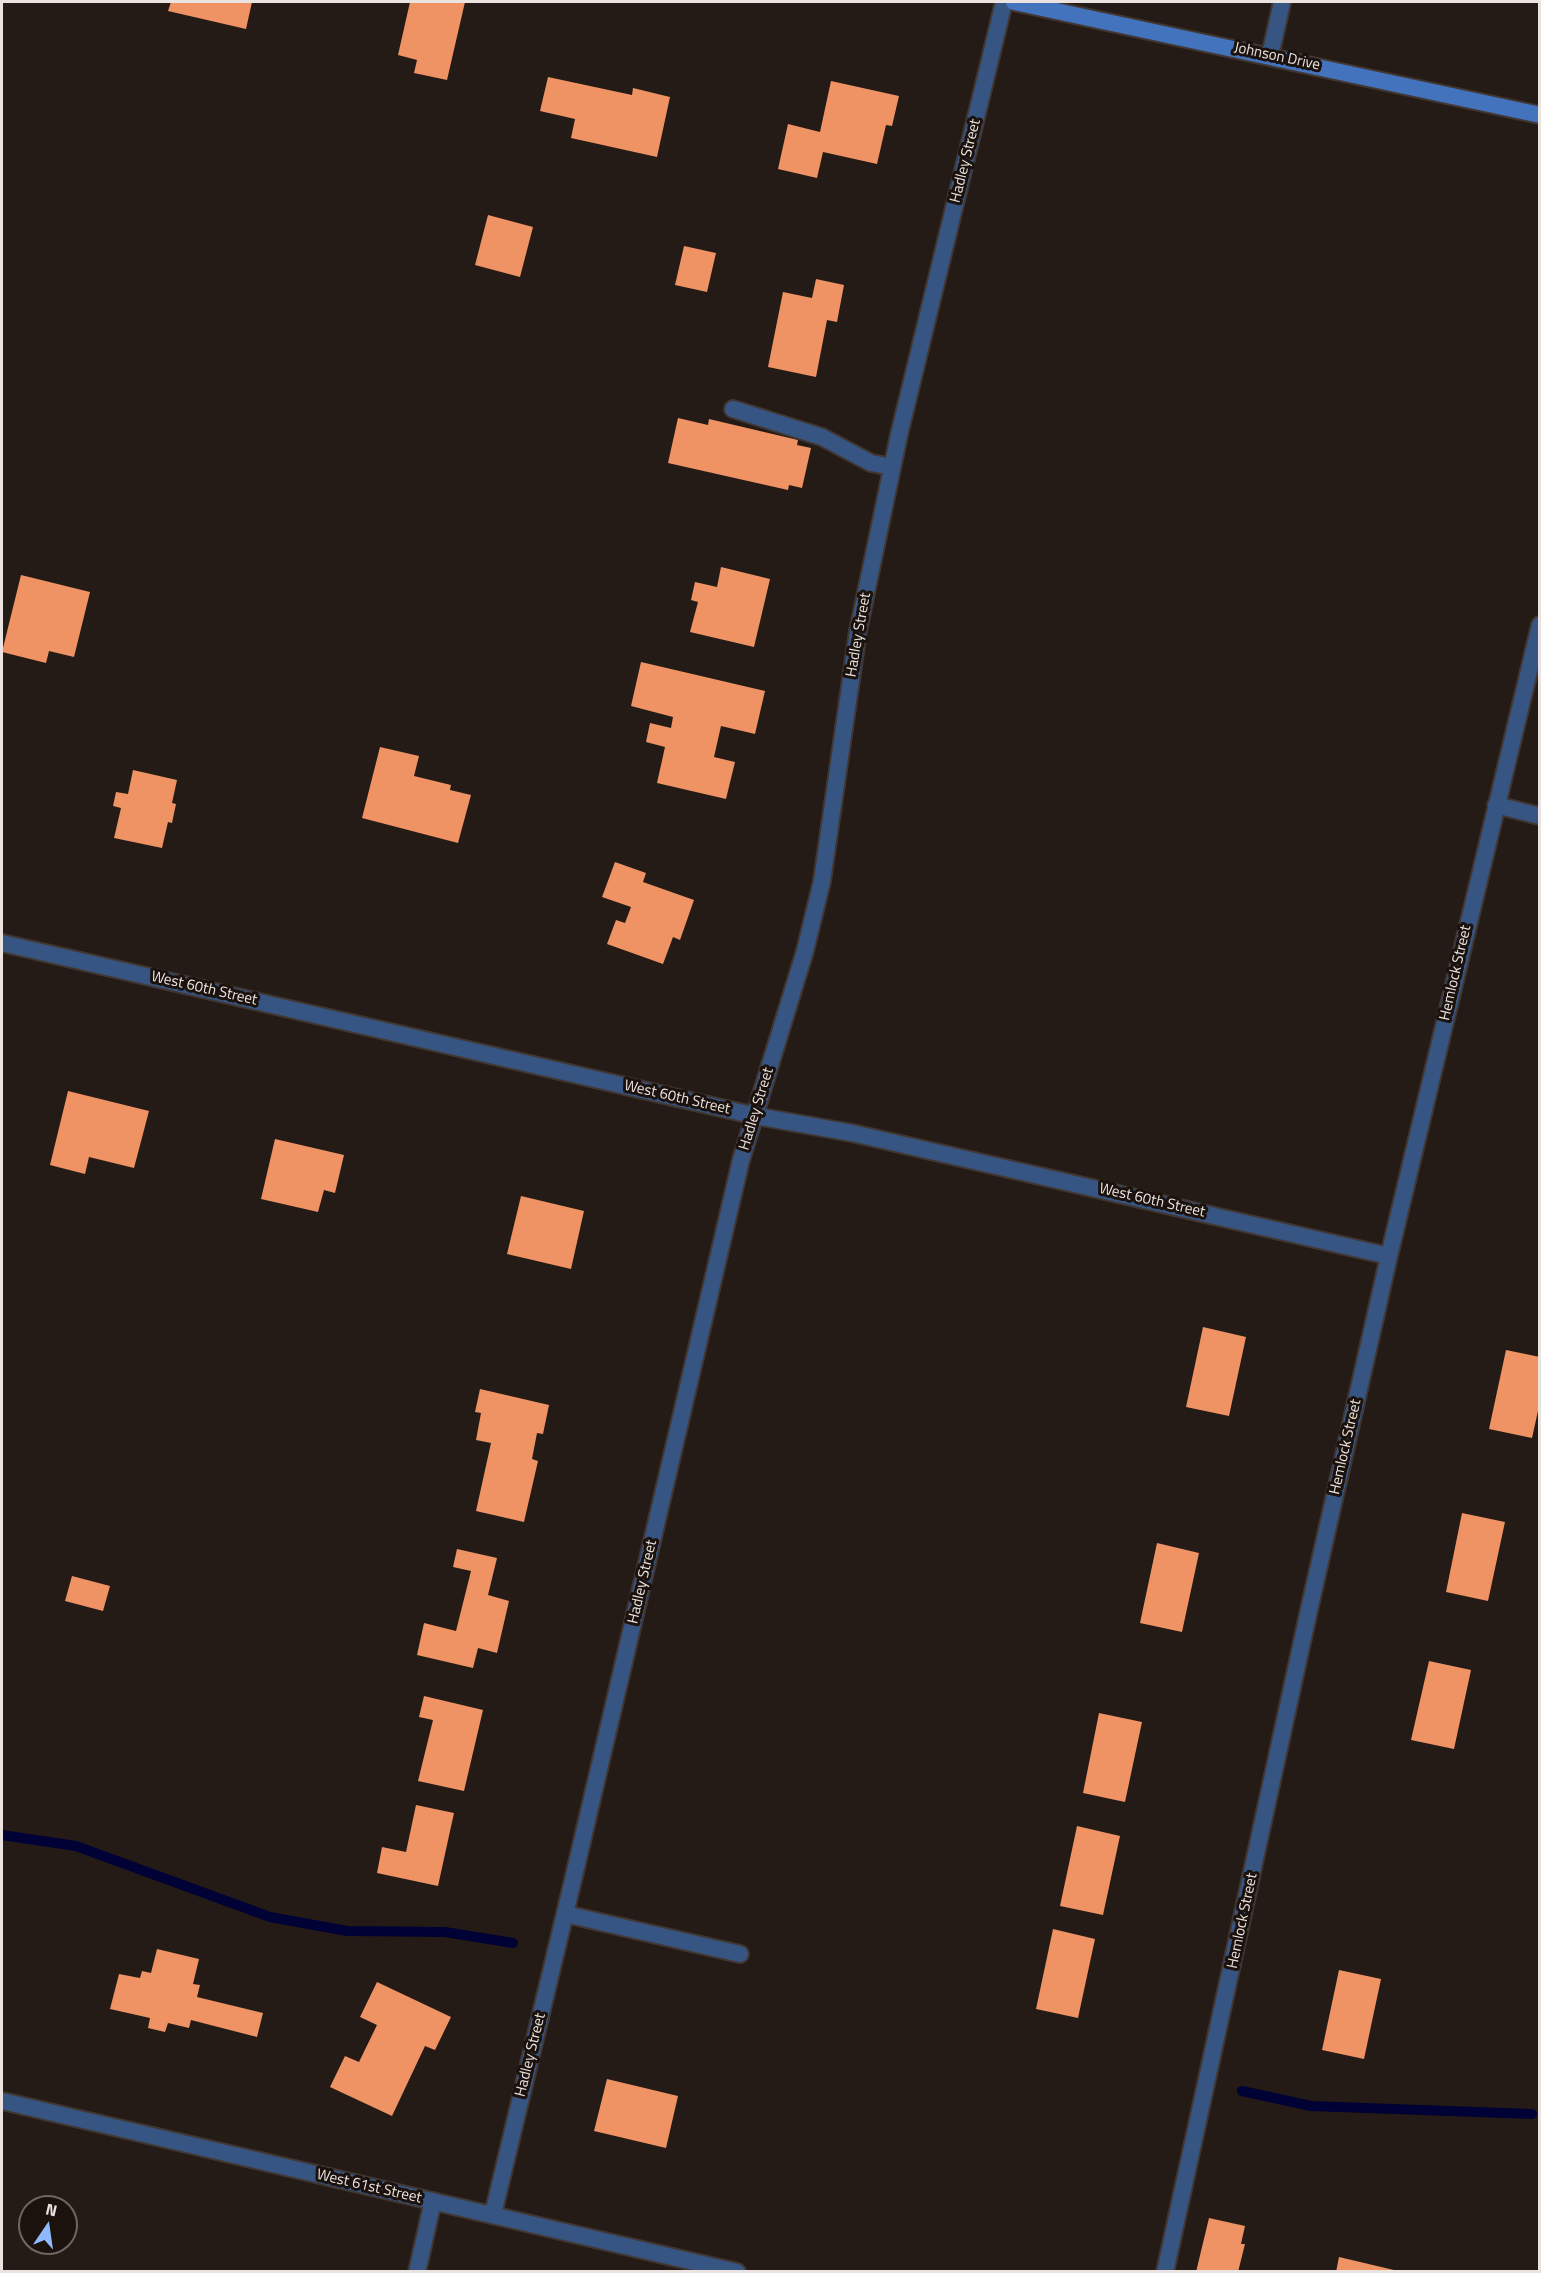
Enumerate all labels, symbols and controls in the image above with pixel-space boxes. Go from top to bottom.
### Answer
street label: Johnson Drive [1232,39,1322,75]
street label: Hadley Street [947,117,985,205]
street label: Hadley Street [843,591,875,679]
street label: Hemlock Street [1436,924,1476,1022]
street label: West 60th Street [149,968,259,1010]
street label: Hadley Street [736,1065,778,1153]
street label: West 60th Street [622,1077,732,1119]
street label: West 60th Street [1097,1180,1207,1222]
street label: Hemlock Street [1326,1398,1366,1496]
street label: Hadley Street [625,1538,661,1626]
street label: Hemlock Street [1224,1872,1262,1970]
street label: Hadley Street [512,2011,550,2099]
street label: West 61st Street [315,2166,423,2208]
north arrow [18,2195,78,2255]
text: N [43,2196,60,2222]

